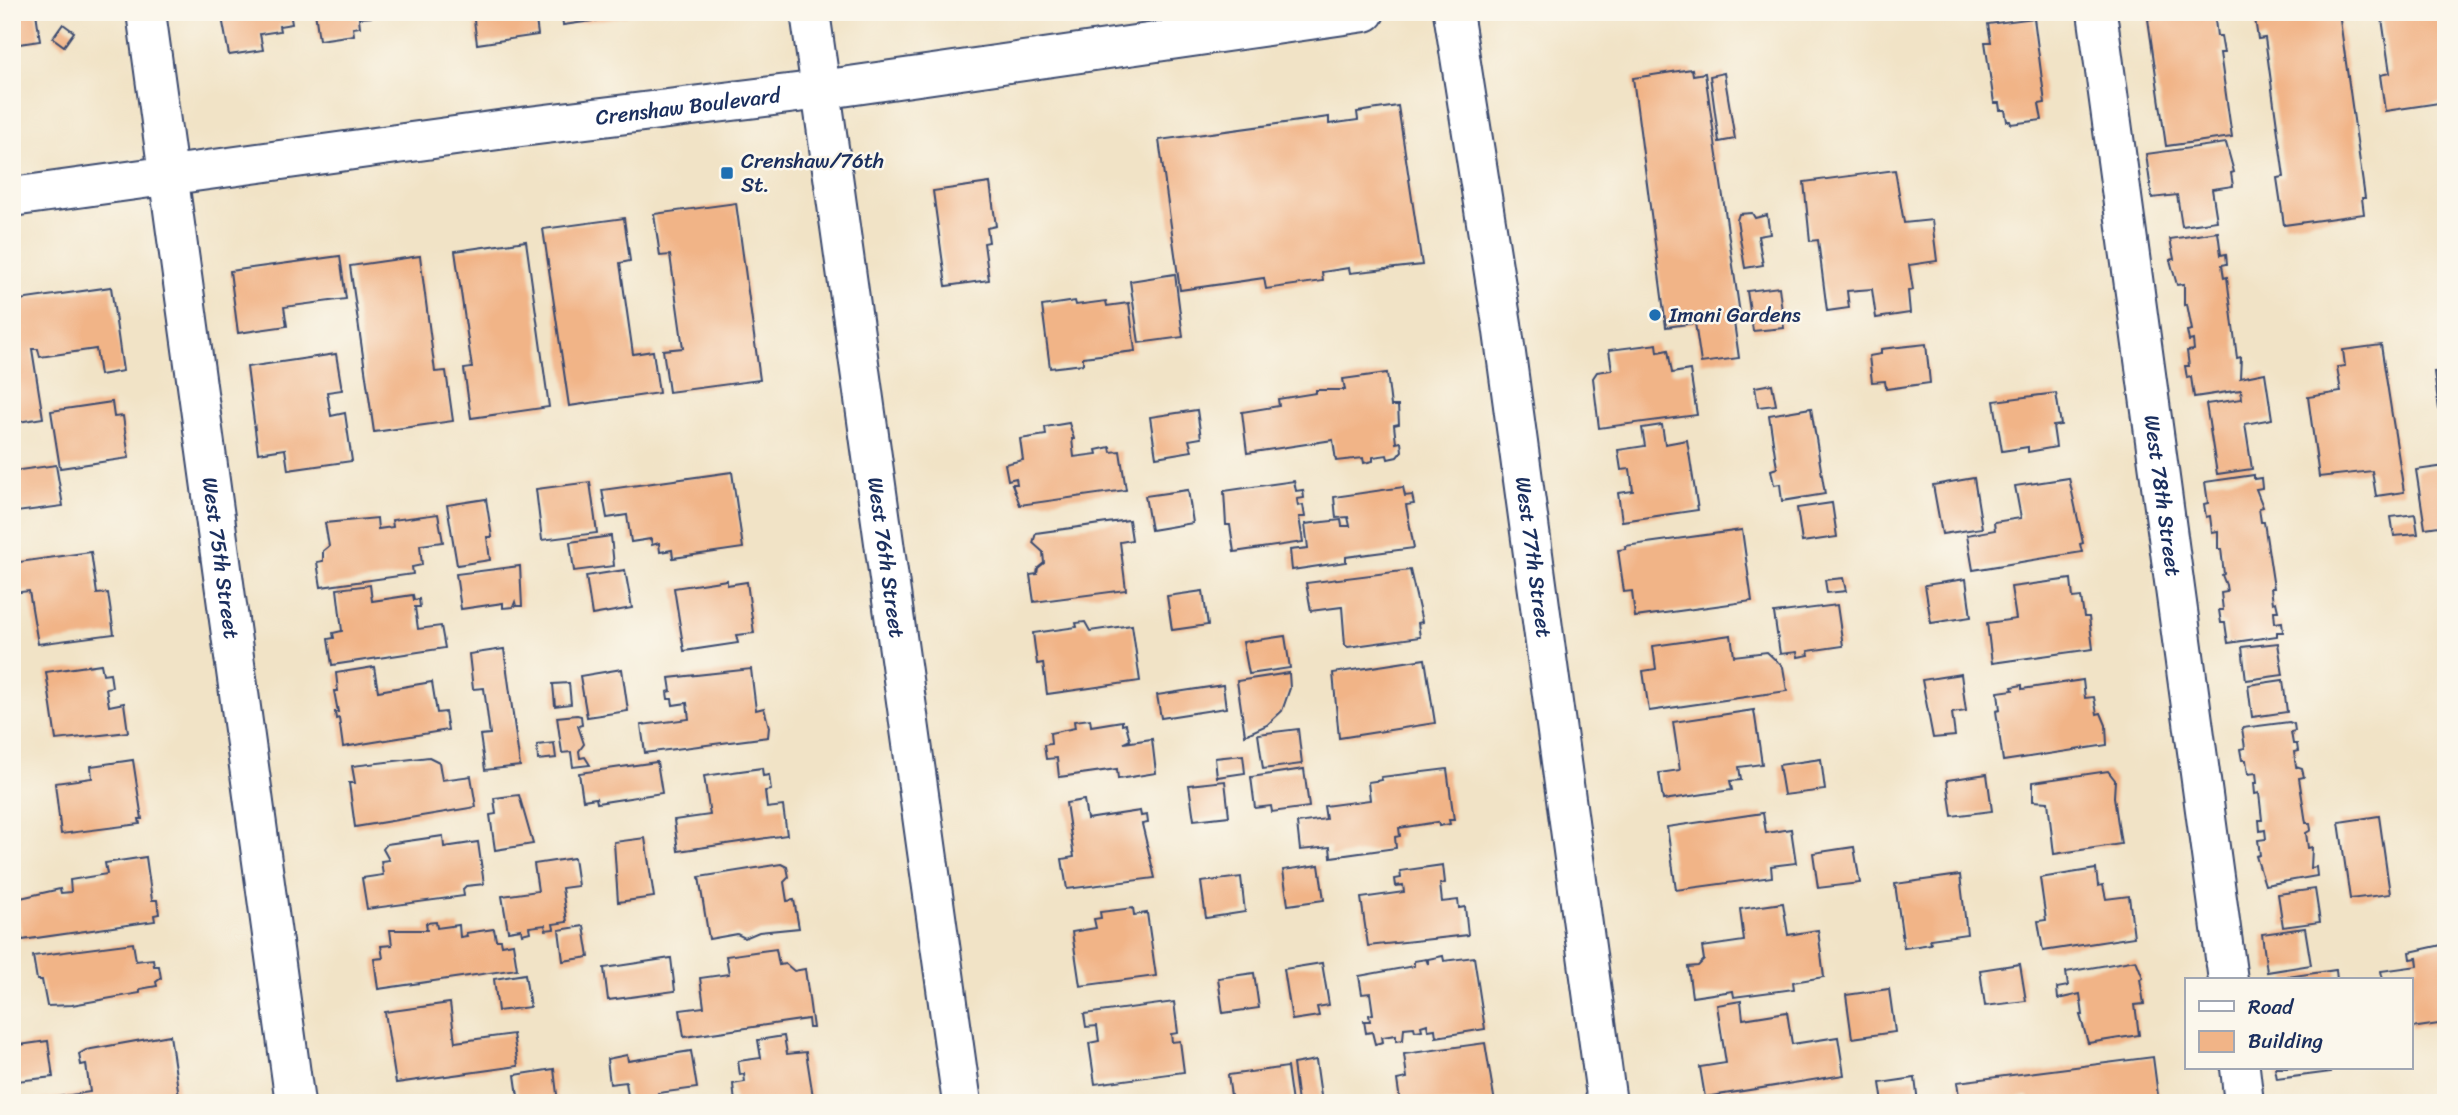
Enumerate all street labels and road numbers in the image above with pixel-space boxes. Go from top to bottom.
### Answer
street label: Crenshaw Boulevard [593,76,784,137]
street label: West 78th Street [2133,412,2192,579]
street label: West 77th Street [1504,474,1563,640]
street label: West 75th Street [191,475,250,641]
street label: West 76th Street [856,475,916,640]

